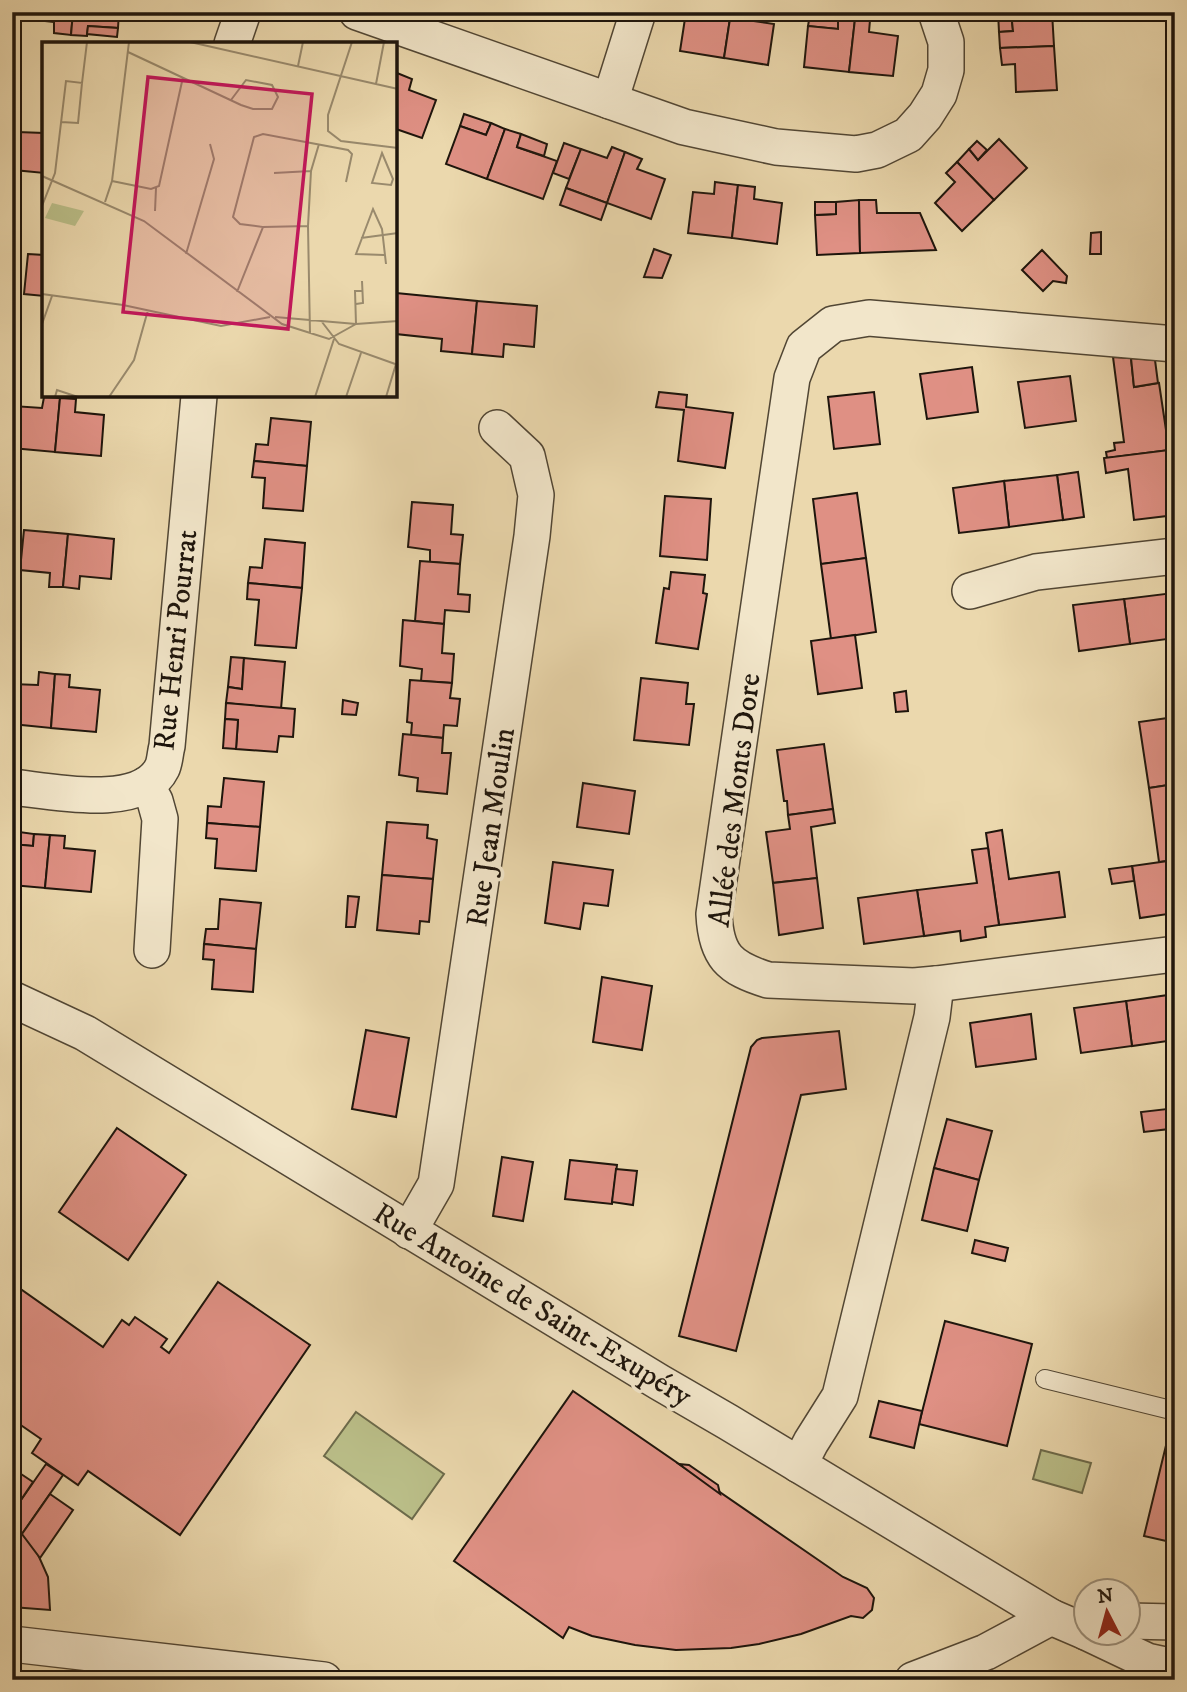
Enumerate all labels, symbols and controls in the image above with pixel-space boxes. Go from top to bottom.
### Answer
inset map [42,42,397,397]
street label: Rue Henri Pourrat [146,528,206,753]
street label: Allée des Monts Dore [702,671,769,929]
street label: Rue Jean Moulin [459,725,524,929]
street label: Rue Antoine de Saint-Exupéry [366,1195,699,1416]
north arrow [1072,1576,1142,1646]
text: N [1096,1584,1115,1609]

